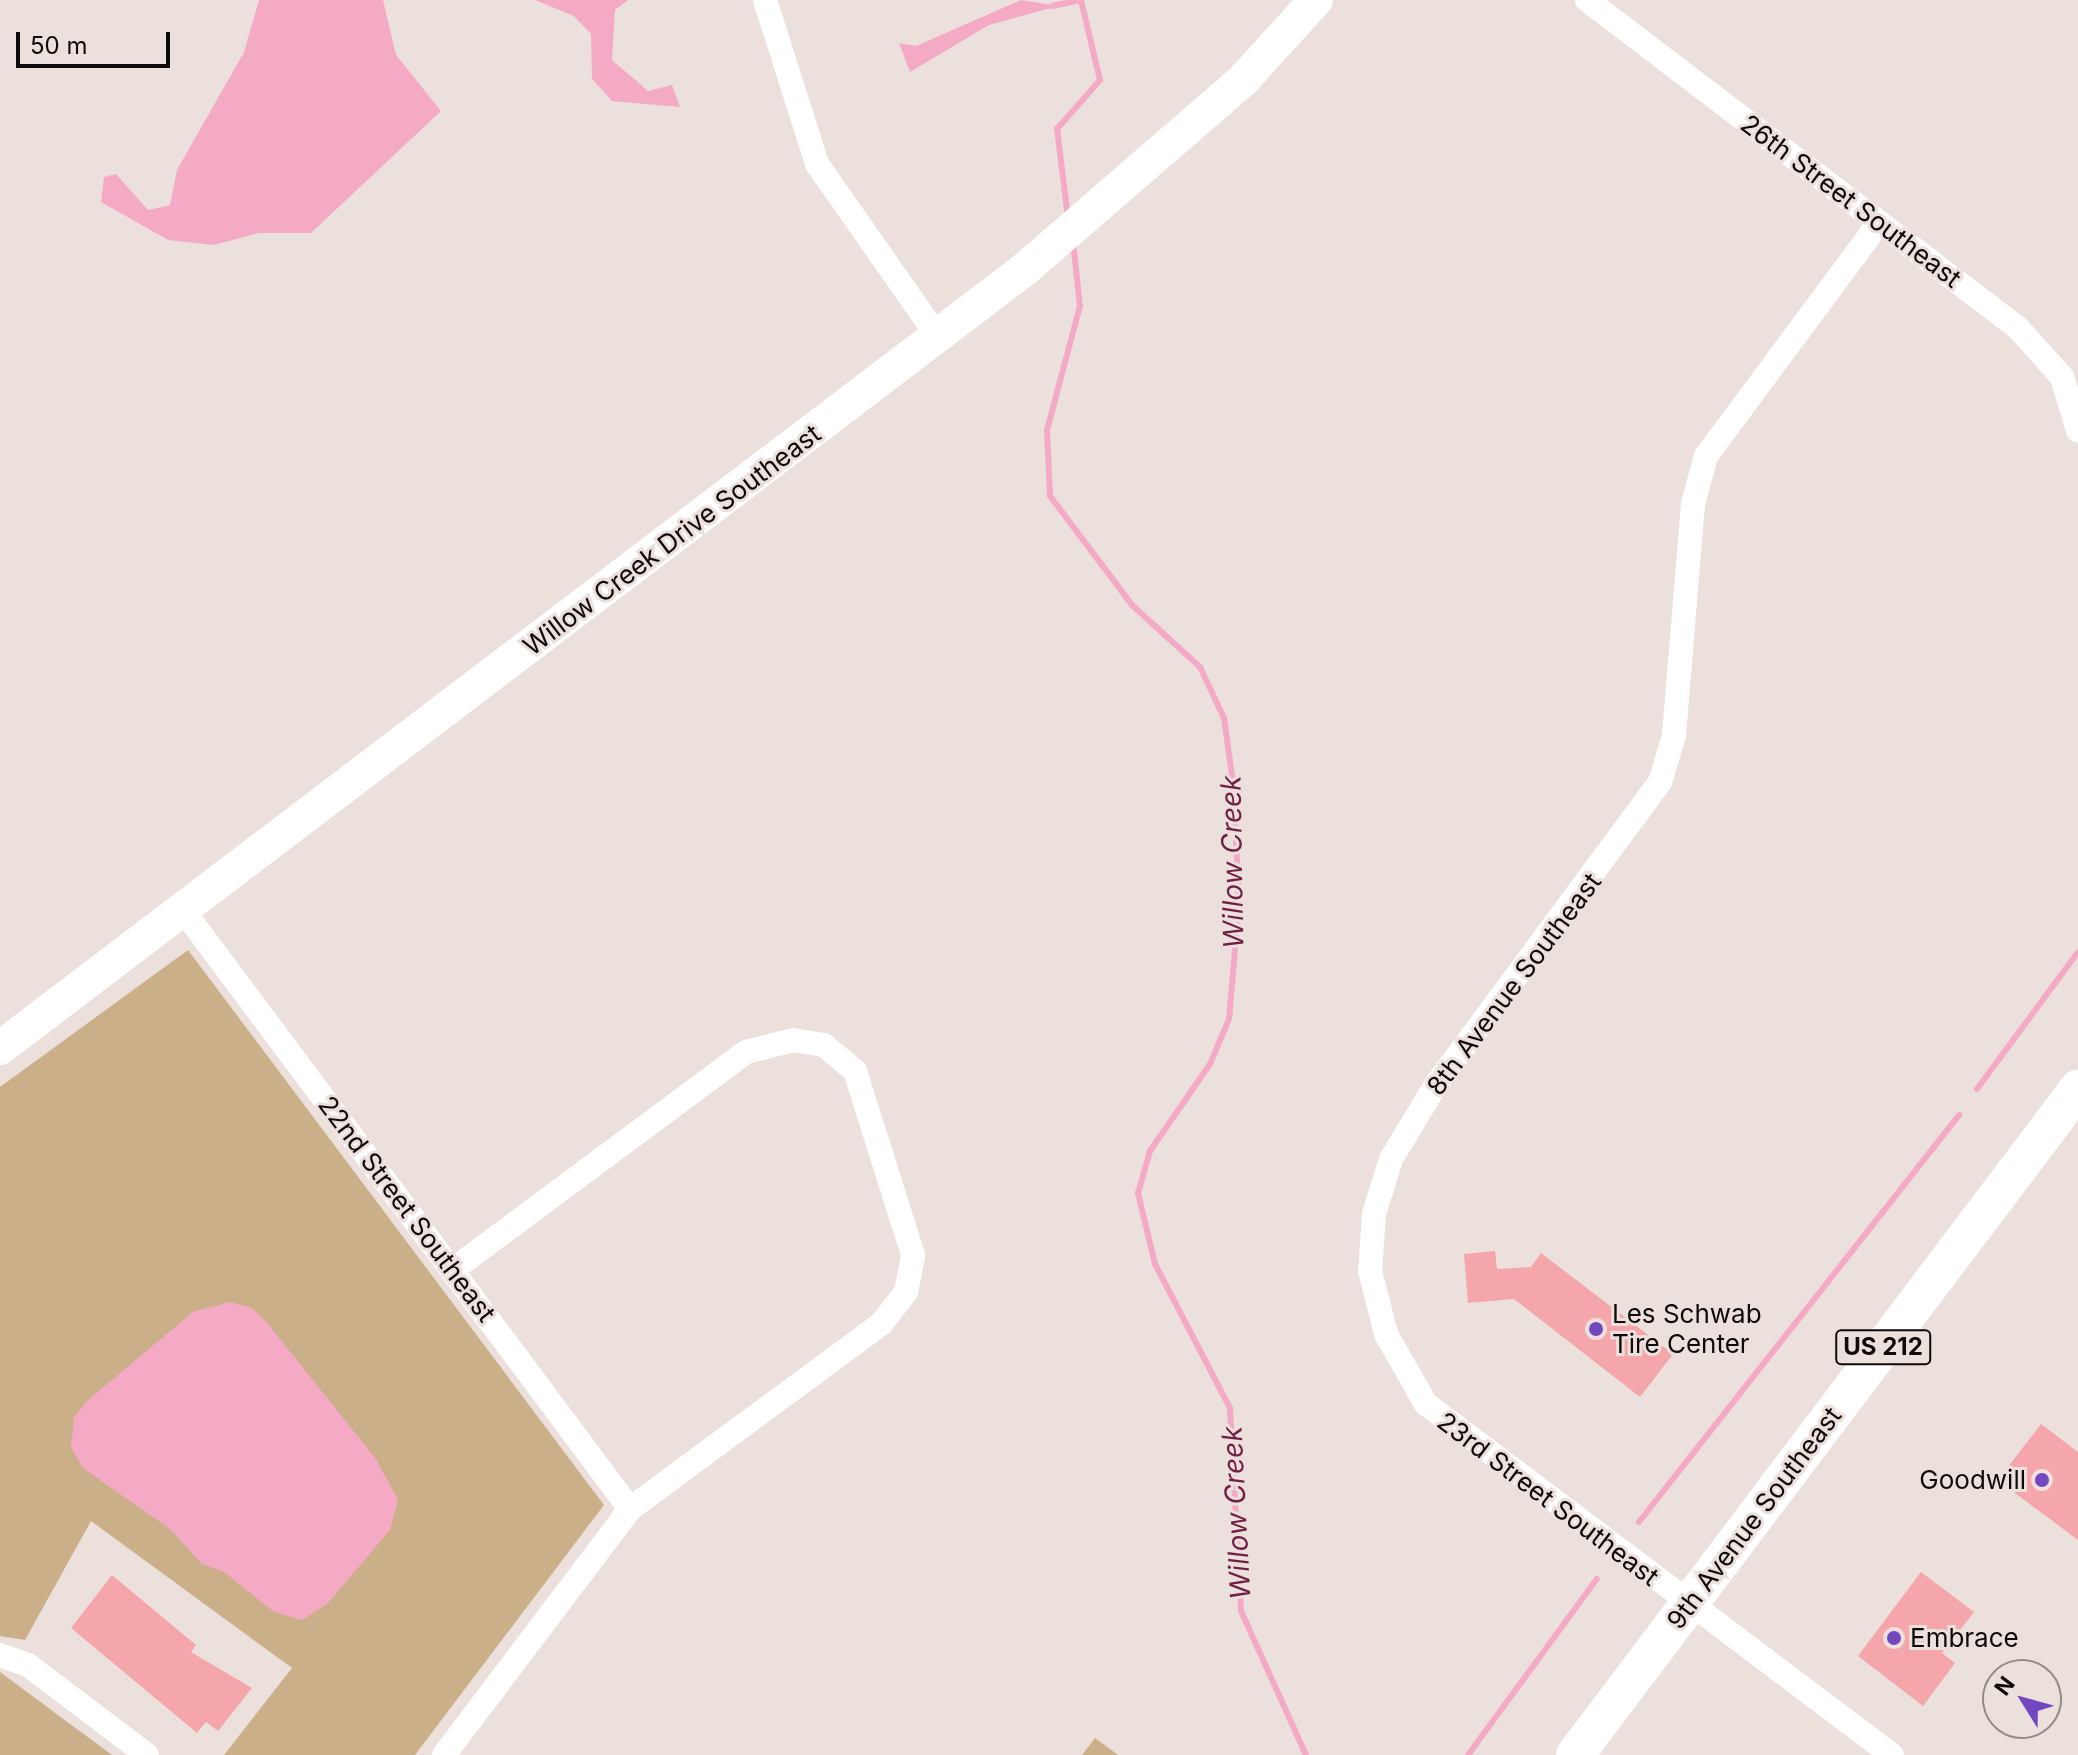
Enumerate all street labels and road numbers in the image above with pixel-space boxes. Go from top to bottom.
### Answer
street label: 26th Street Southeast [1735,108,1967,294]
street label: Willow Creek Drive Southeast [517,418,827,662]
street label: 8th Avenue Southeast [1420,867,1608,1101]
street label: 22nd Street Southeast [312,1090,502,1328]
road number: US 212 [1835,1327,1931,1367]
street label: 9th Avenue Southeast [1660,1401,1848,1635]
street label: 23rd Street Southeast [1431,1406,1665,1592]

